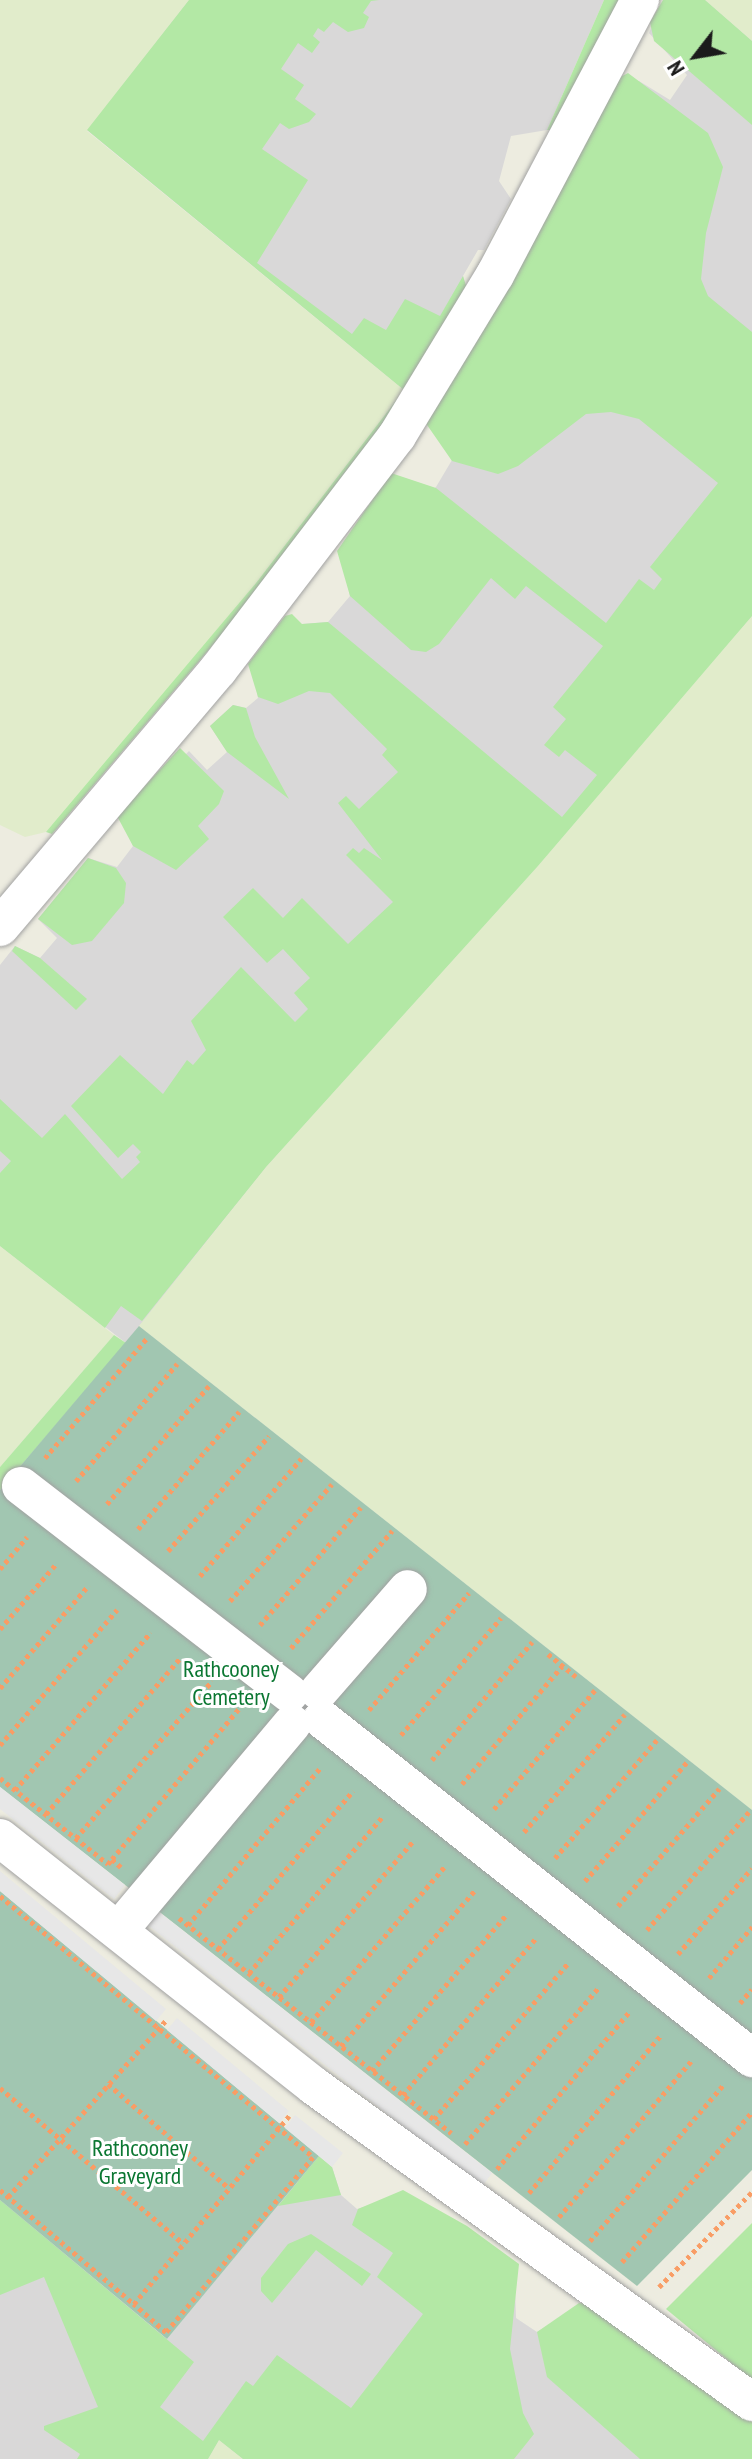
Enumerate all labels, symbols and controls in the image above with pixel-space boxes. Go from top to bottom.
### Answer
north arrow [656,16,736,96]
text: N [660,56,690,81]
park label: Rathcooney Cemetery [183,1655,279,1711]
park label: Rathcooney Graveyard [92,2134,188,2190]

